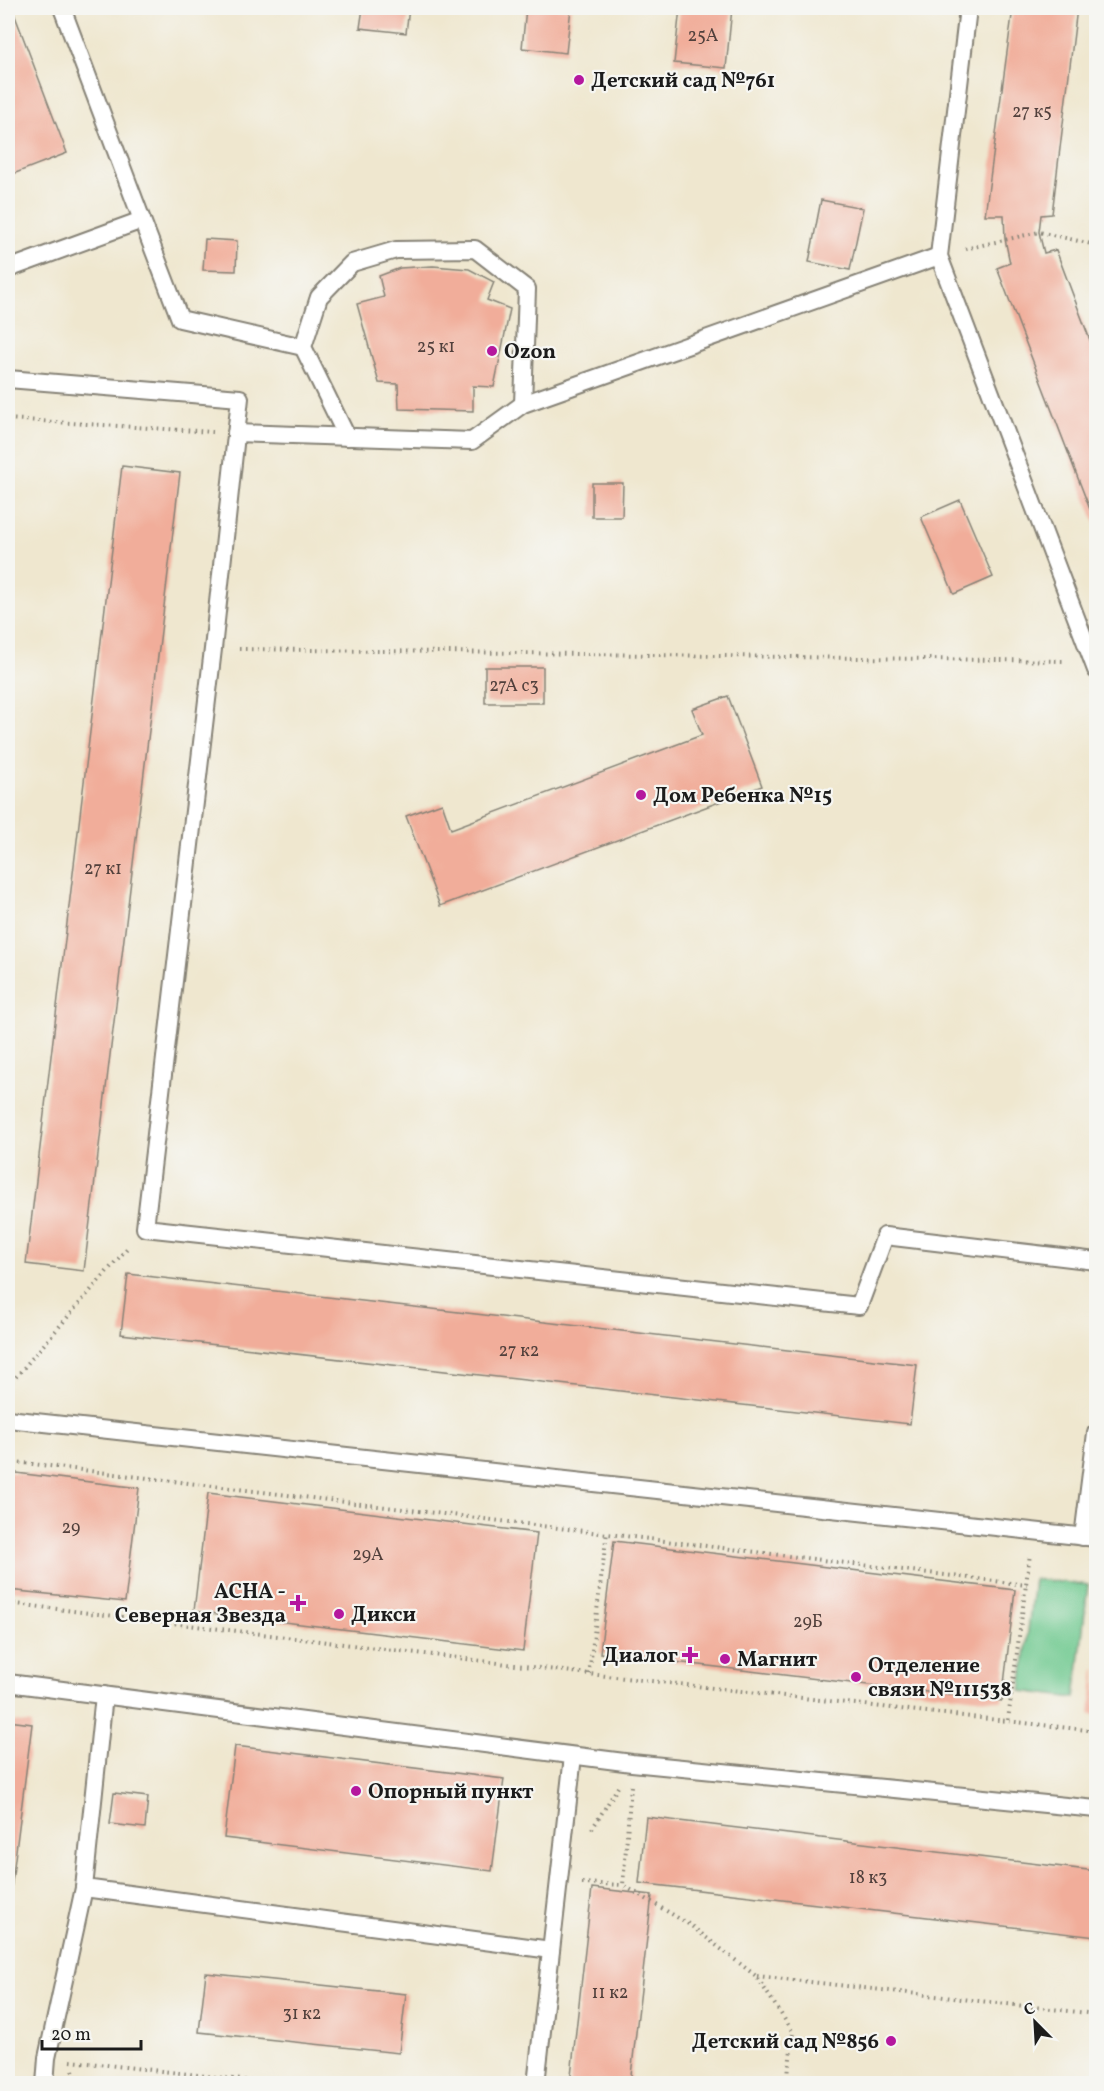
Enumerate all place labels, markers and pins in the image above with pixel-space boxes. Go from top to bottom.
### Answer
place label: Детский сад №761 [591,67,775,96]
marker: Детский сад №761 [572,73,586,87]
place label: Ozon [504,338,556,367]
marker: Ozon [485,344,499,358]
place label: Дом Ребенка №15 [653,782,832,811]
marker: Дом Ребенка №15 [634,788,648,802]
place label: АСНА - Северная Звезда [115,1578,286,1631]
marker: АСНА - Северная Звезда [291,1596,305,1610]
place label: Дикси [351,1601,416,1630]
marker: Дикси [332,1607,346,1621]
place label: Диалог [603,1642,678,1671]
place label: Магнит [737,1646,818,1675]
marker: Диалог [683,1648,697,1662]
marker: Магнит [718,1652,732,1666]
place label: Отделение связи №111538 [868,1652,1012,1705]
marker: Отделение связи №111538 [849,1670,863,1684]
place label: Опорный пункт [368,1778,534,1807]
marker: Опорный пункт [349,1784,363,1798]
place label: Детский сад №856 [692,2028,879,2057]
marker: Детский сад №856 [884,2034,898,2048]

